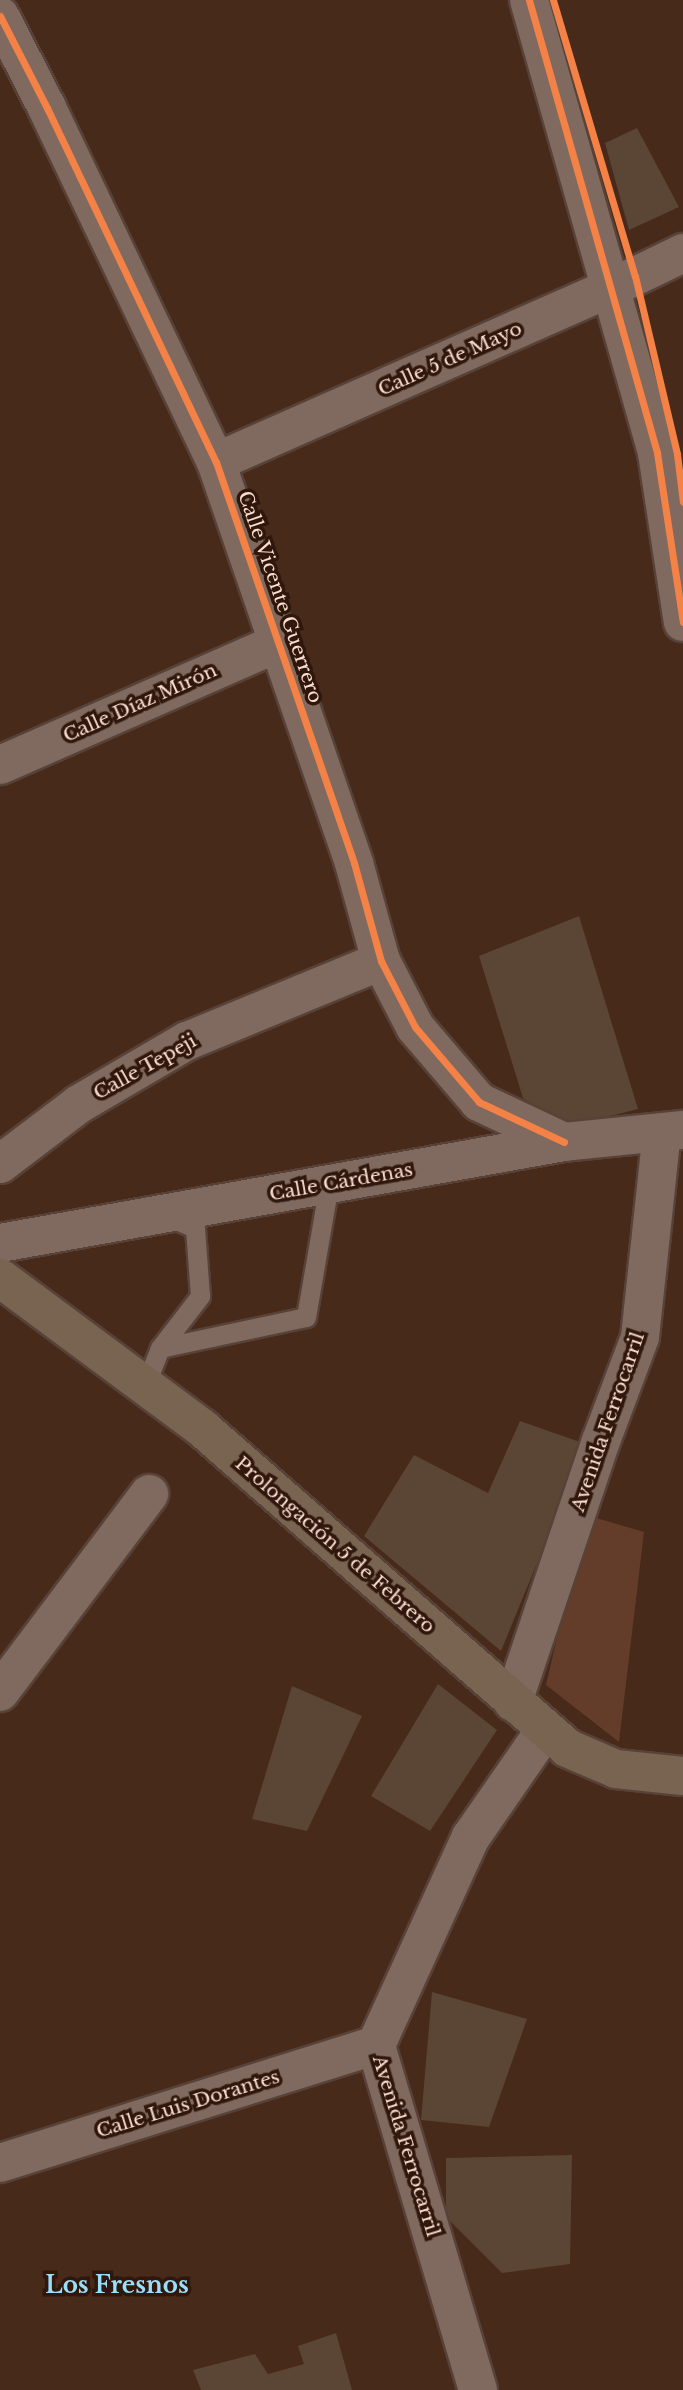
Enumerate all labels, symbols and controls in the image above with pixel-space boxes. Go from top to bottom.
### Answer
street label: Calle 5 de Mayo [375,317,525,401]
street label: Calle Vicente Guerrero [233,488,327,706]
street label: Calle Díaz Mirón [60,659,220,747]
street label: Calle Tepeji [89,1029,201,1105]
street label: Calle Cárdenas [268,1158,414,1206]
street label: Avenida Ferrocarril [567,1329,649,1515]
street label: Prolongación 5 de Febrero [230,1452,440,1638]
street label: Avenida Ferrocarril [368,2052,444,2240]
street label: Calle Luis Dorantes [94,2065,282,2143]
district label: Los Fresnos [45,2271,189,2299]

